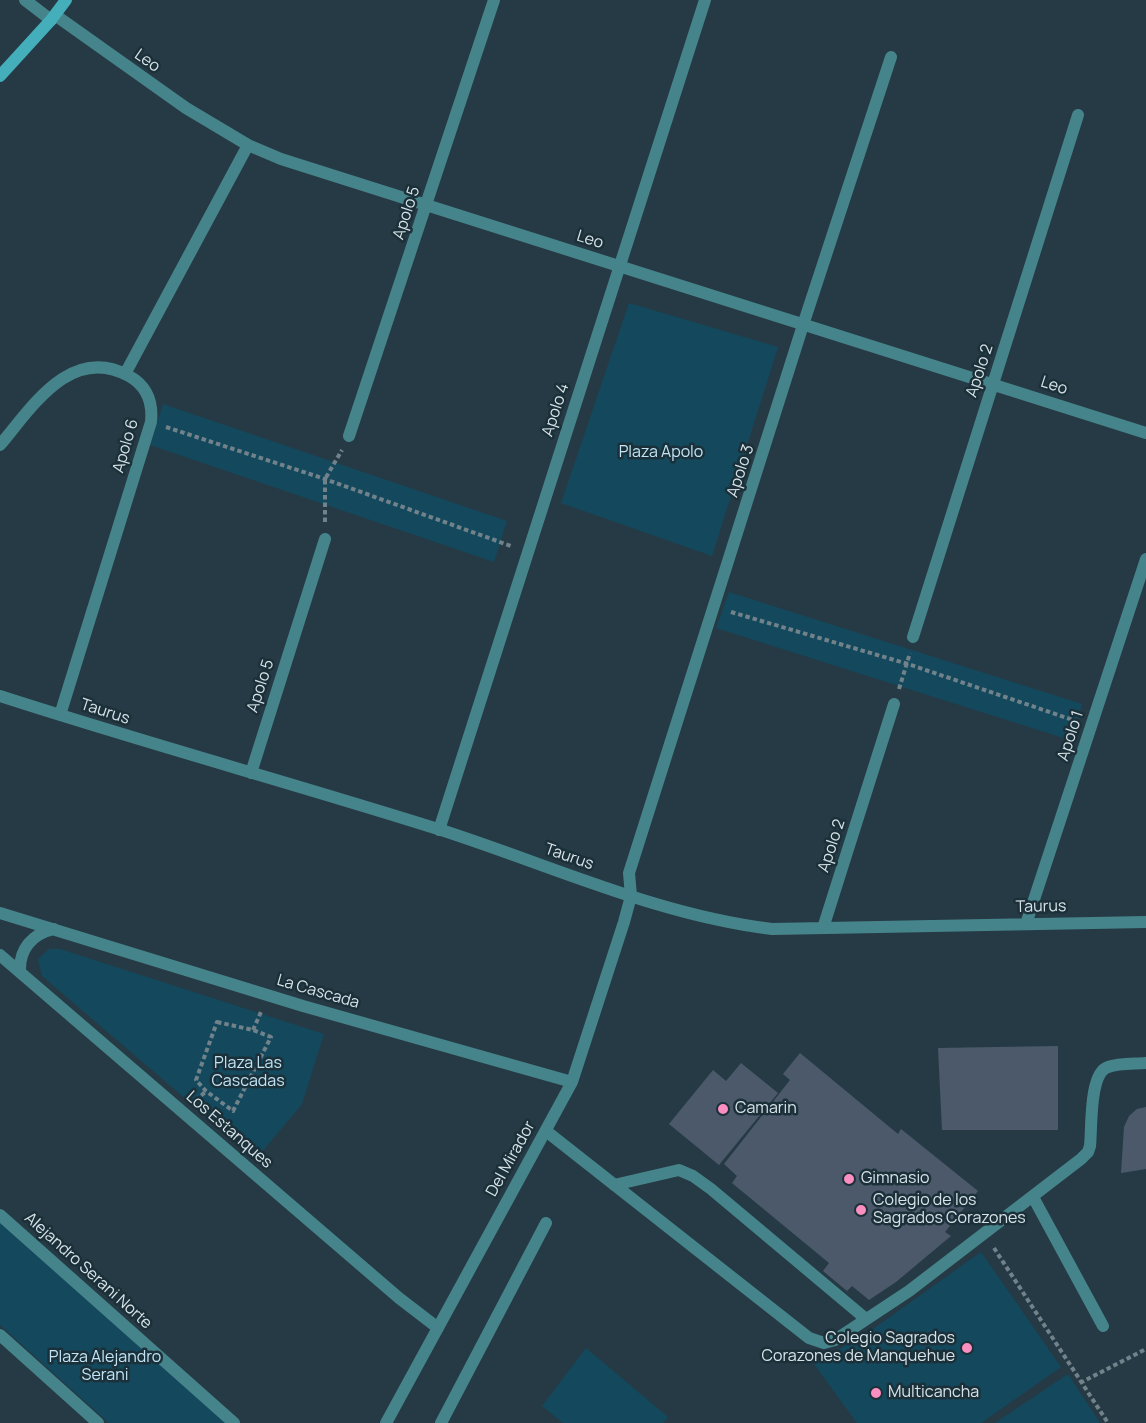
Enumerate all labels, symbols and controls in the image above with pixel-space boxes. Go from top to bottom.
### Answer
street label: Leo [130,45,164,77]
street label: Apolo 5 [389,184,425,242]
street label: Leo [574,227,606,253]
street label: Apolo 2 [962,342,998,400]
street label: Leo [1038,373,1070,399]
street label: Apolo 4 [538,381,574,439]
street label: Apolo 6 [109,417,143,475]
street label: Apolo 3 [723,442,759,500]
park label: Plaza Apolo [619,443,703,463]
street label: Apolo 5 [243,657,279,715]
street label: Taurus [78,695,132,729]
street label: Apolo 1 [1054,708,1088,764]
street label: Apolo 2 [814,817,850,875]
street label: Taurus [542,840,596,874]
street label: Taurus [1016,897,1066,917]
street label: La Cascada [274,971,362,1013]
park label: Plaza Las Cascadas [211,1054,285,1092]
street label: Los Estanques [182,1087,276,1173]
place label: Camarin [735,1099,797,1119]
marker: Camarin [716,1102,730,1116]
street label: Del Mirador [482,1118,540,1200]
place label: Gimnasio [861,1169,930,1189]
marker: Gimnasio [842,1172,856,1186]
place label: Colegio de los Sagrados Corazones [873,1191,1026,1229]
marker: Colegio de los Sagrados Corazones [854,1203,868,1217]
street label: Alejandro Serani Norte [20,1209,156,1333]
place label: Colegio Sagrados Corazones de Manquehue [761,1329,955,1367]
marker: Colegio Sagrados Corazones de Manquehue [960,1341,974,1355]
park label: Plaza Alejandro Serani [49,1348,161,1386]
place label: Multicancha [888,1383,979,1403]
marker: Multicancha [869,1386,883,1400]

